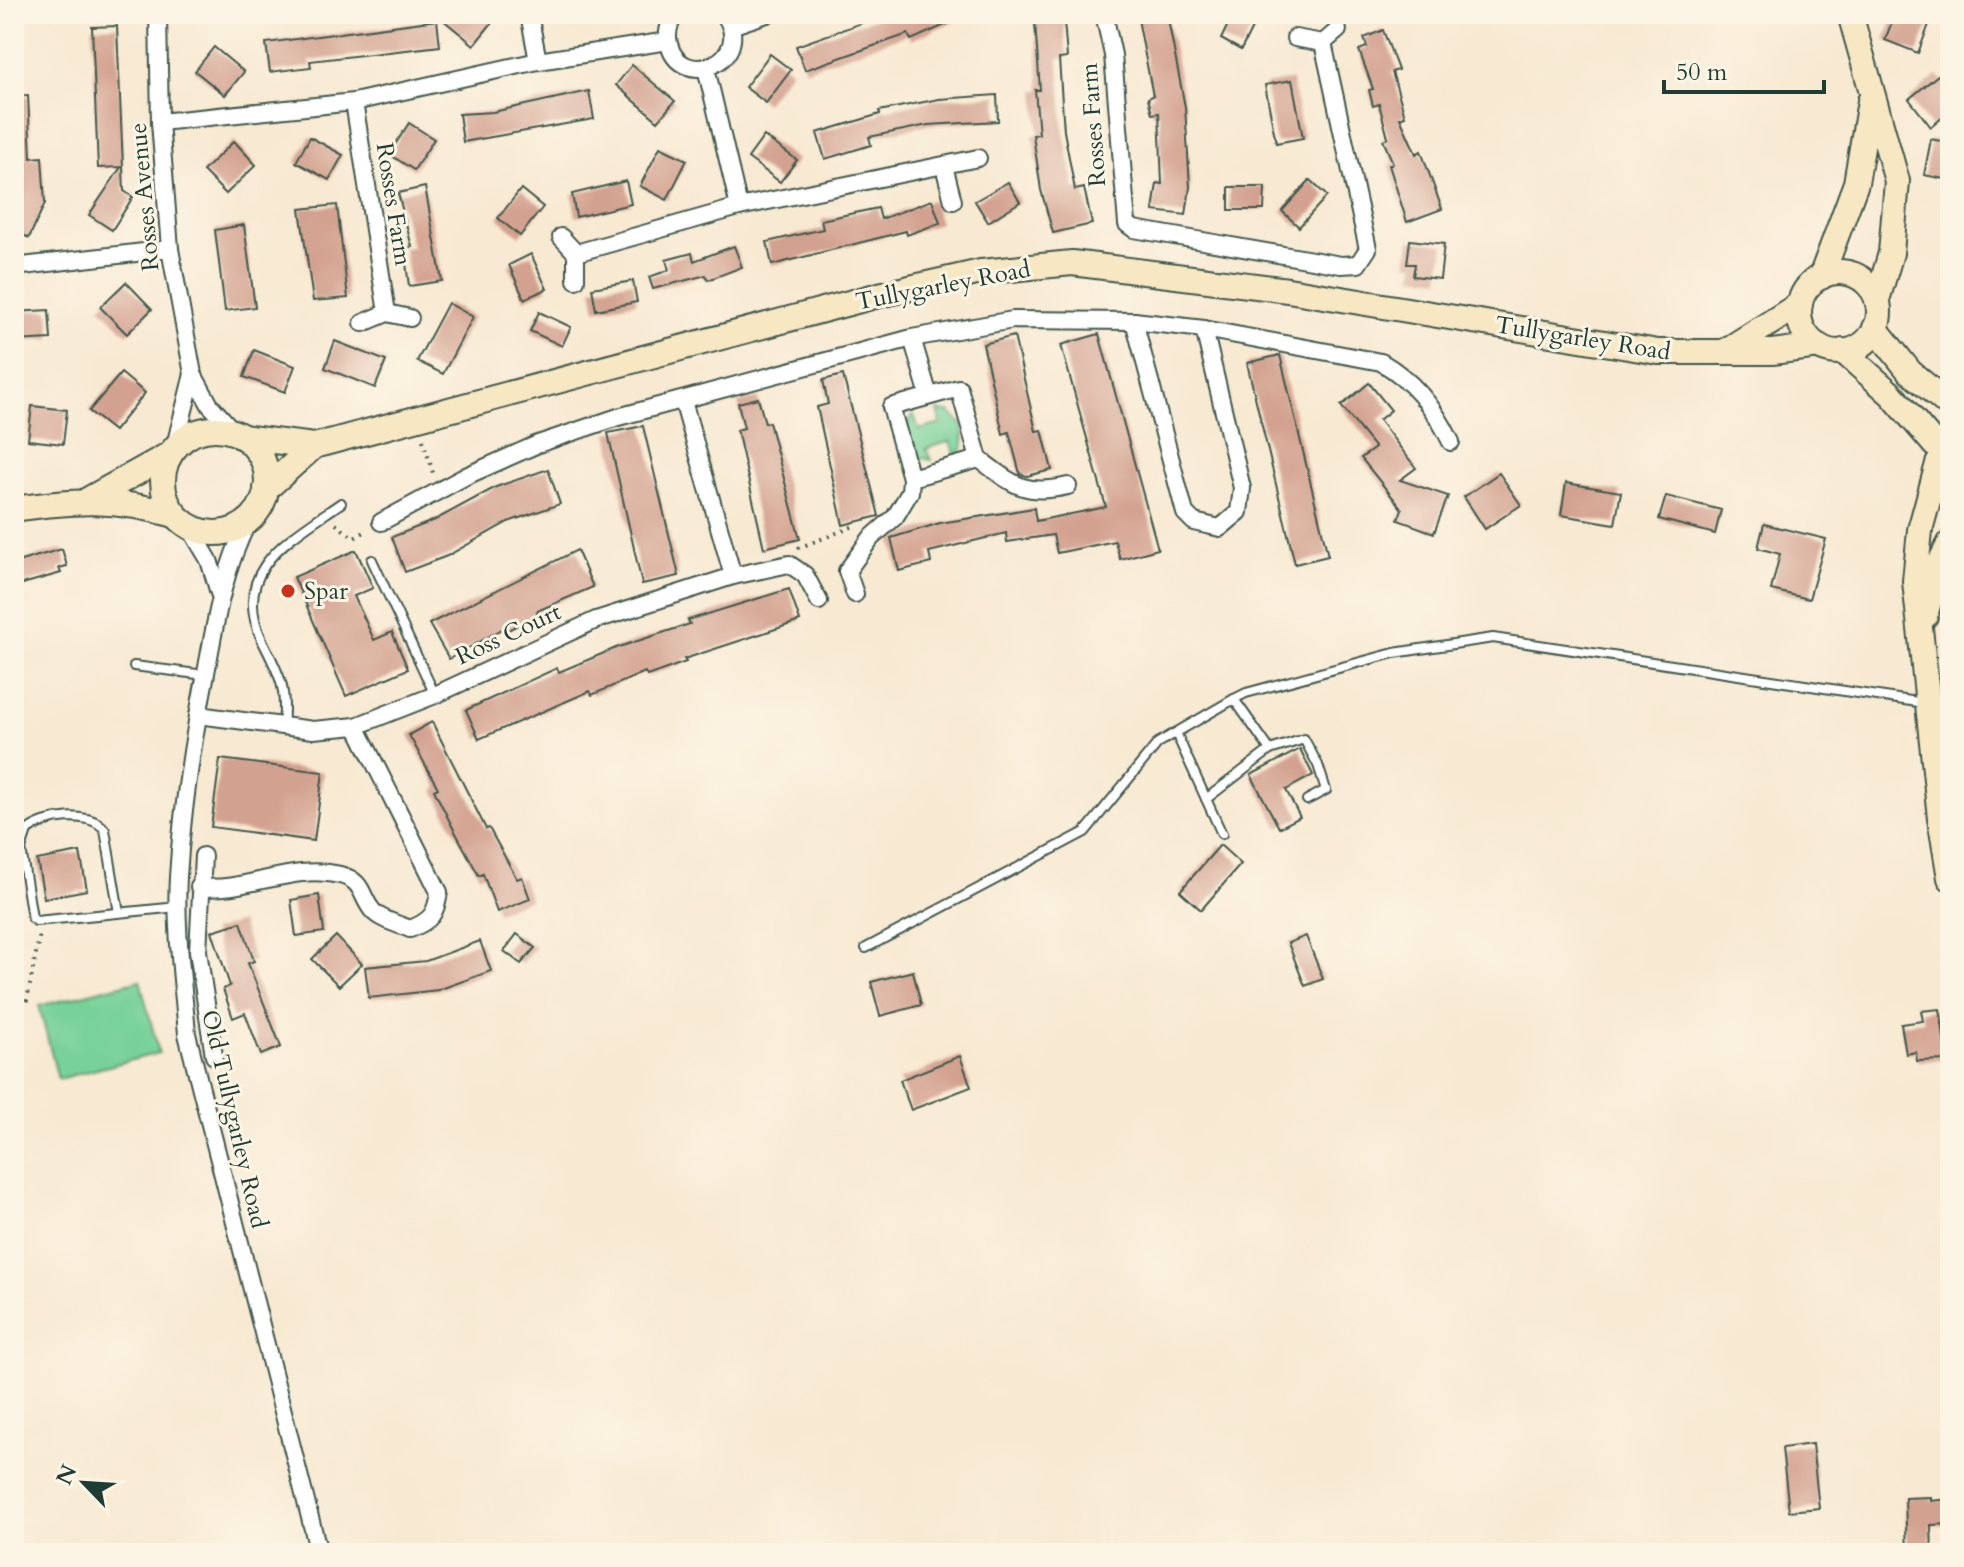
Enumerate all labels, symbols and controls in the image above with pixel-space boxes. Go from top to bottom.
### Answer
scale bar [1664,44,1824,94]
text: 50 m [1676,56,1728,89]
street label: Rosses Farm [1073,61,1114,188]
street label: Rosses Avenue [122,121,167,273]
street label: Rosses Farm [368,140,420,269]
street label: Tullygarley Road [853,252,1033,319]
street label: Tullygarley Road [1493,308,1673,369]
place label: Spar [304,575,348,608]
marker: Spar [279,582,297,600]
street label: Ross Court [450,595,567,673]
street label: Old Tullygarley Road [193,1007,276,1232]
north arrow [44,1443,124,1523]
text: N [49,1460,84,1490]

